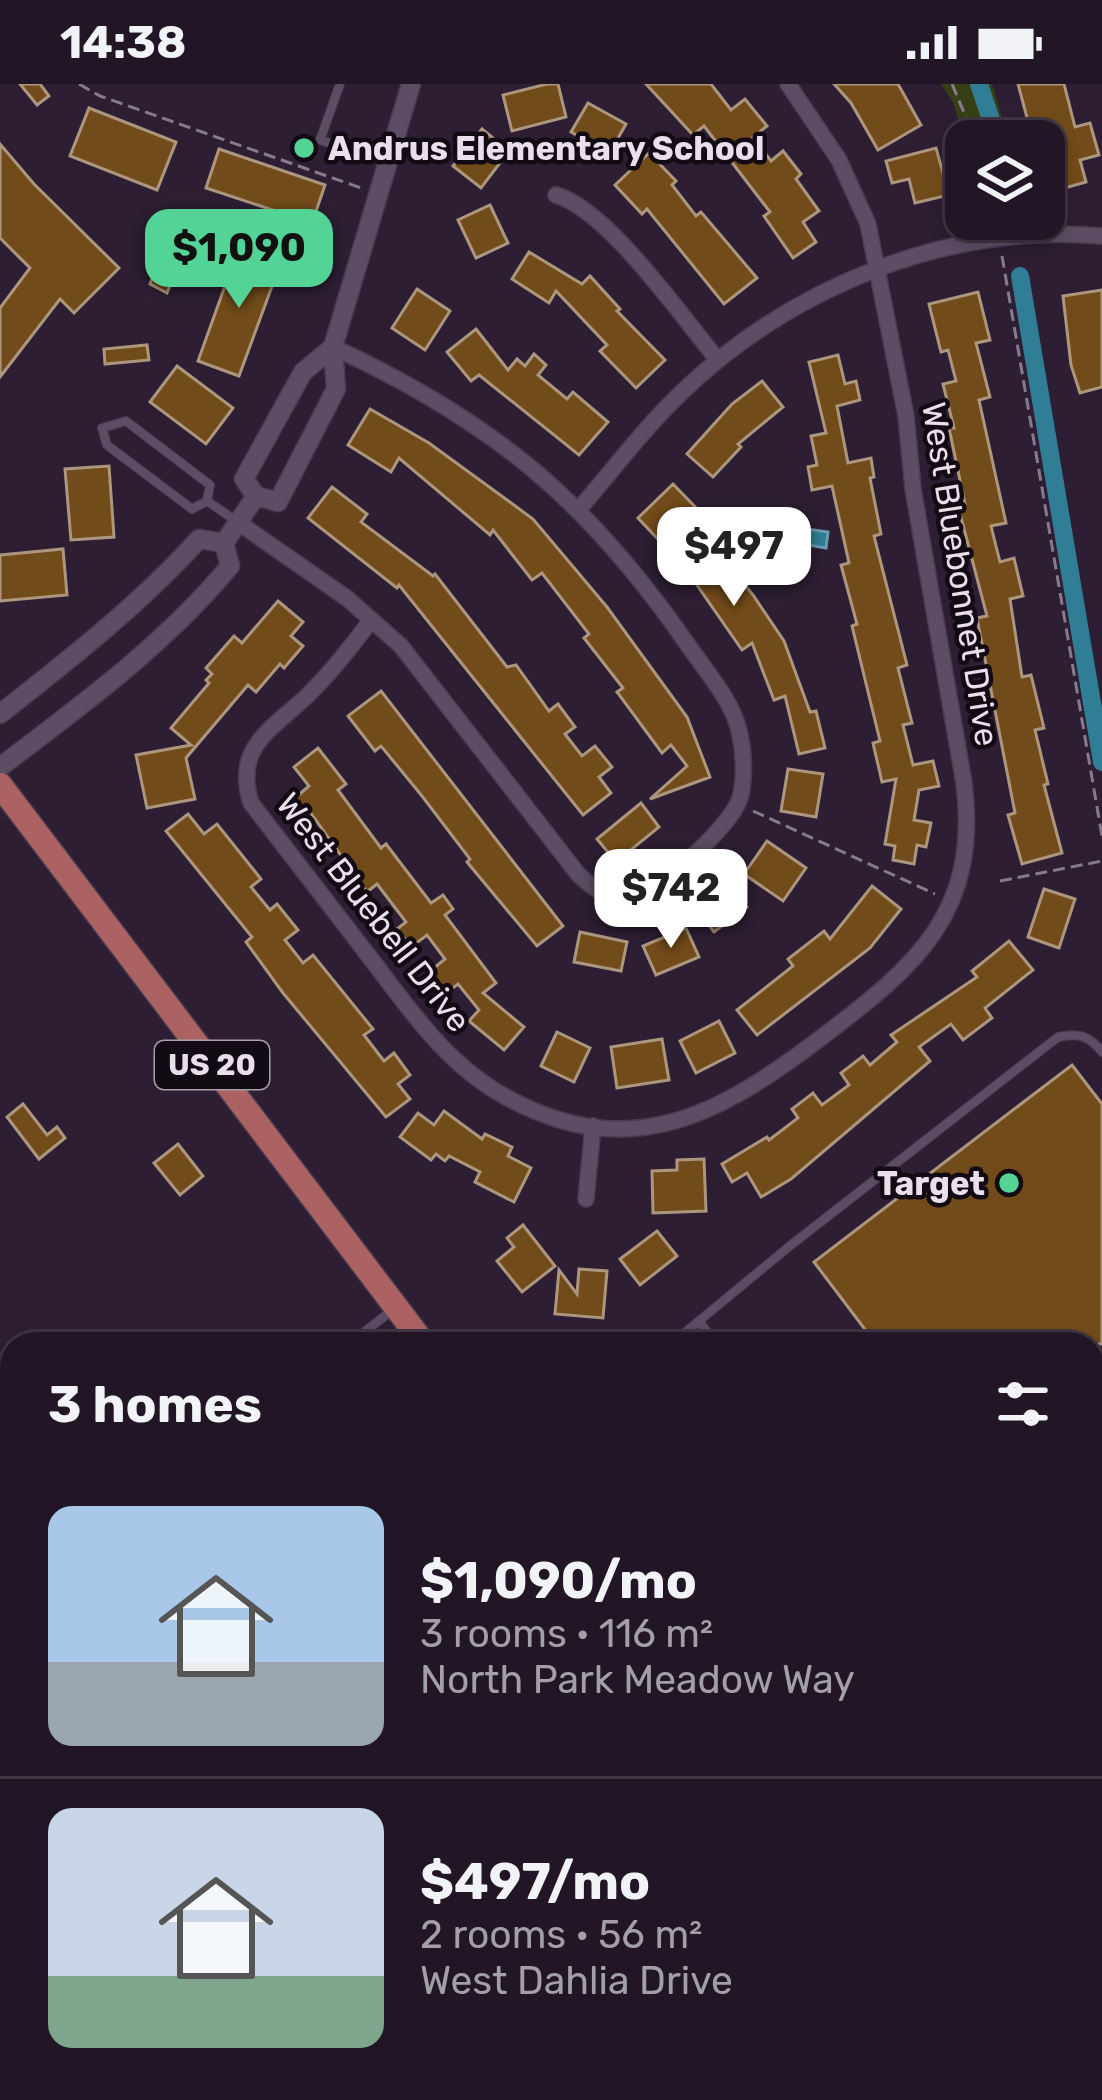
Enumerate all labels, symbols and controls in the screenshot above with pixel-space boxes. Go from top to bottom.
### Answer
text: 14:38 [60,16,186,69]
map controls [945,120,1065,240]
button: layers [945,120,1065,240]
place label: Andrus Elementary School [328,129,764,168]
marker: Andrus Elementary School [291,135,317,161]
pin: $1,090 [141,209,337,311]
text: $1,090 [172,225,306,271]
street label: West Bluebonnet Drive [914,399,1007,749]
pin: $497 [663,507,805,609]
text: $497 [684,523,784,569]
street label: West Bluebell Drive [268,785,479,1039]
pin: $742 [600,849,742,951]
text: $742 [621,865,721,911]
road number: US 20 [155,1041,269,1089]
place label: Target [877,1164,985,1203]
marker: Target [996,1170,1022,1196]
icon: filters [990,1371,1056,1437]
text: 3 homes [48,1374,262,1435]
text: $1,090/mo [420,1550,697,1611]
icon: home [144,1554,288,1698]
text: 3 rooms · 116 m² [420,1611,713,1657]
text: North Park Meadow Way [420,1657,855,1703]
text: $497/mo [420,1851,650,1912]
icon: home [144,1856,288,2000]
text: 2 rooms · 56 m² [420,1912,702,1958]
text: West Dahlia Drive [420,1958,733,2004]

